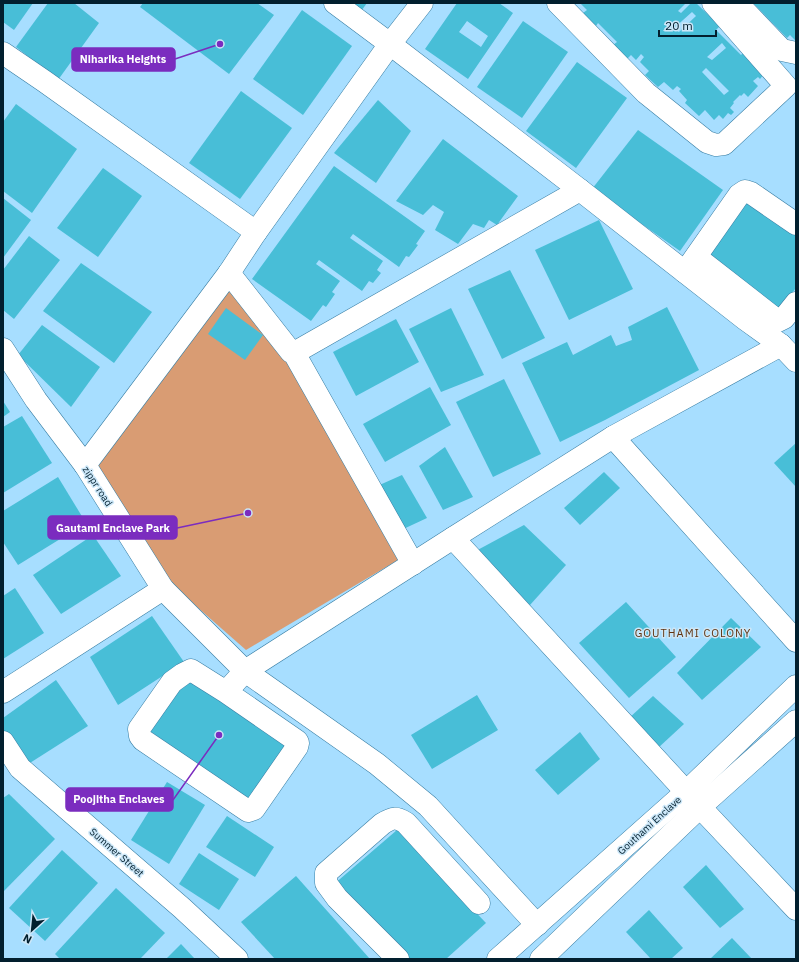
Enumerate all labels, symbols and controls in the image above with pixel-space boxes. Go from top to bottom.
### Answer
scale bar [659,12,716,38]
text: 20 m [665,18,693,33]
callout: Niharika Heights [72,48,175,71]
text: Niharika Heights [80,52,167,66]
street label: zippr road [80,464,115,509]
callout: Gautami Enclave Park [48,516,177,539]
text: Gautami Enclave Park [56,521,171,535]
district label: GOUTHAMI COLONY [635,626,751,640]
callout: Poojitha Enclaves [66,788,173,811]
text: Poojitha Enclaves [73,792,165,806]
street label: Gouthami Enclave [615,793,684,857]
street label: Summer Street [87,825,147,880]
north arrow [12,910,52,950]
text: N [21,931,34,947]

